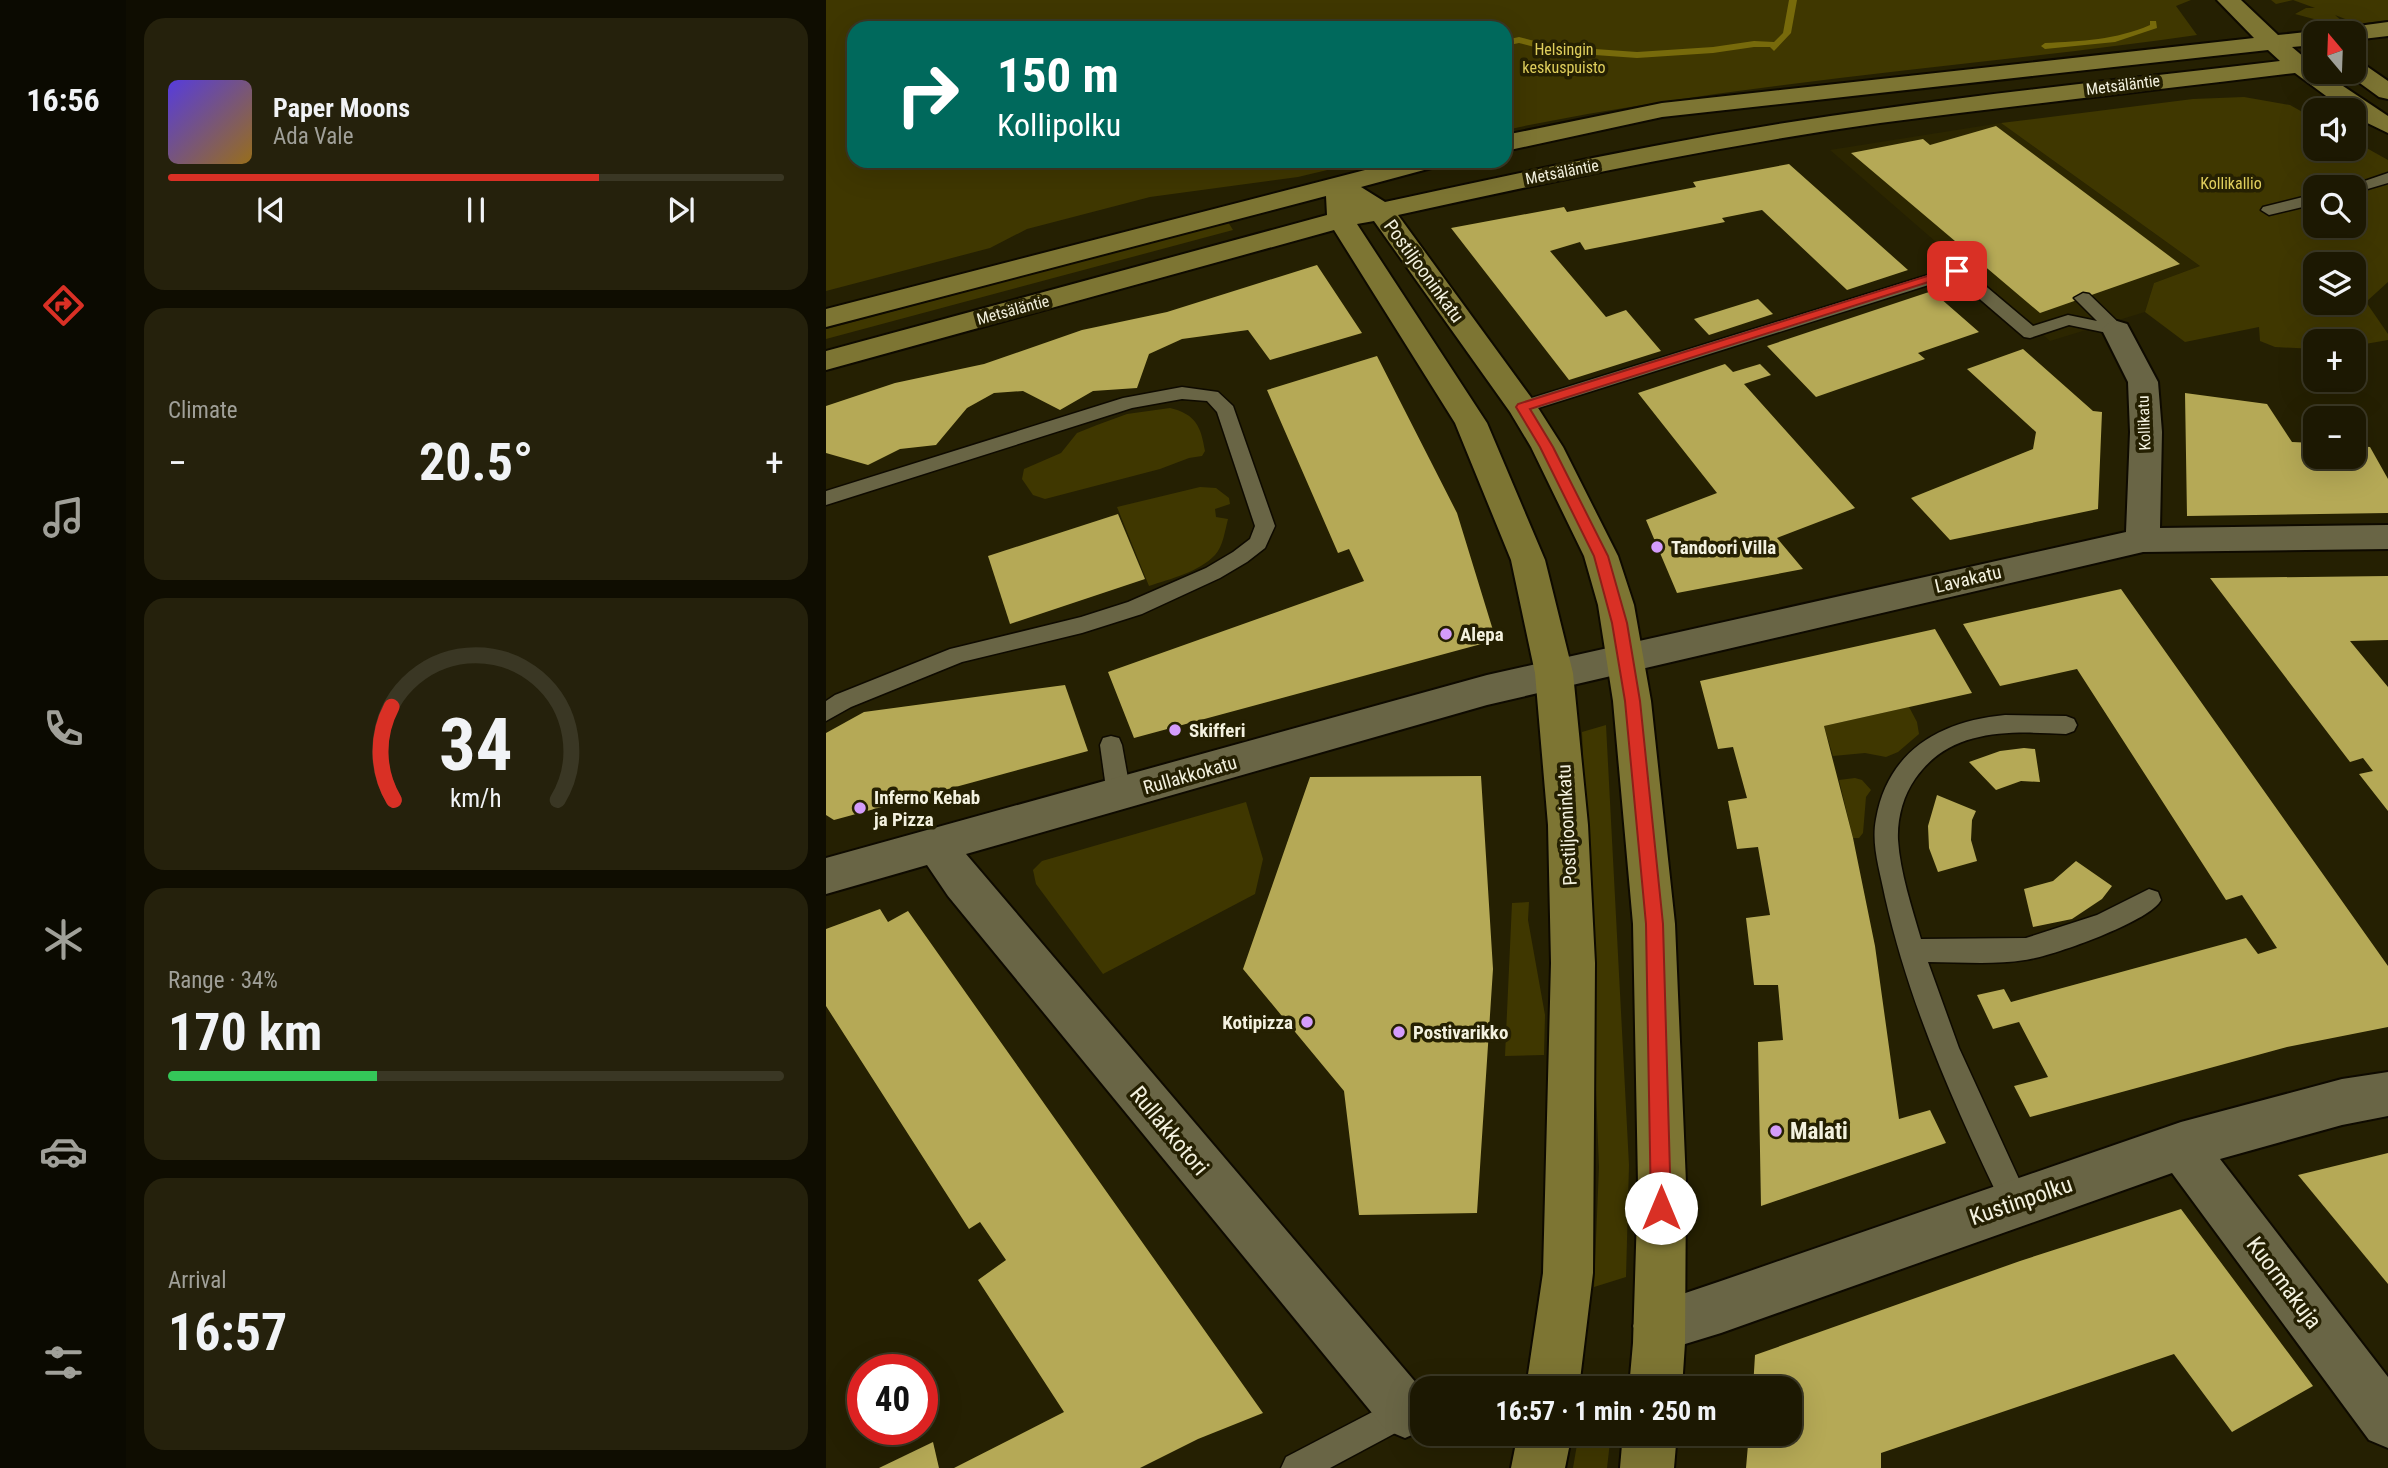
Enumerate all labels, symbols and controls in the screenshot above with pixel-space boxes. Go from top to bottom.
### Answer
north arrow [2303,21,2366,84]
map controls [2303,21,2366,469]
park label: Helsingin keskuspuisto [1522,40,1606,77]
text: 150 m [997,47,1119,104]
icon: right [882,49,973,140]
street label: Metsäläntie [2085,71,2161,99]
text: 16:56 [26,81,100,119]
text: Paper Moons [273,93,410,123]
button: sound [2303,98,2366,161]
text: Kollipolku [997,106,1121,144]
text: Ada Vale [273,123,353,150]
street label: Metsäläntie [1524,156,1600,188]
park label: Kollikallio [2200,174,2262,193]
button: search [2303,175,2366,238]
icon: previous [252,191,290,229]
icon: pause [457,191,495,229]
icon: next [662,191,700,229]
street label: Postiljooninkatu [1379,215,1469,327]
pin [1927,241,1987,301]
icon: arrive [1938,252,1976,290]
button: layers [2303,252,2366,315]
icon: directions [39,281,88,330]
street label: Metsäläntie [975,291,1051,329]
button: + [2303,329,2366,392]
street label: Kollikatu [2134,395,2154,451]
text: Climate [168,397,238,424]
button: − [2303,406,2366,469]
text: 20.5° [419,432,533,493]
text: − [168,441,187,485]
text: + [765,441,784,485]
icon: music [39,493,88,542]
place label: Tandoori Villa [1671,536,1776,559]
marker: Tandoori Villa [1649,539,1665,555]
street label: Lavakatu [1932,560,2004,598]
place label: Alepa [1460,623,1504,646]
marker: Alepa [1438,626,1454,642]
text: 34 [439,702,513,788]
icon: phone [39,704,88,753]
place label: Skifferi [1189,719,1246,742]
marker: Skifferi [1167,722,1183,738]
street label: Rullakkokatu [1141,751,1239,799]
street label: Postiljooninkatu [1552,764,1582,886]
text: km/h [450,784,502,813]
place label: Inferno Kebab ja Pizza [873,786,980,831]
marker: Inferno Kebab ja Pizza [852,800,868,816]
icon: climate [39,915,88,964]
text: Range · 34% [168,967,278,994]
text: 170 km [168,1002,322,1063]
place label: Kotipizza [1222,1011,1293,1034]
marker: Kotipizza [1299,1014,1315,1030]
place label: Postivarikko [1413,1021,1508,1044]
marker: Postivarikko [1391,1024,1407,1040]
street label: Rullakkotori [1124,1081,1214,1181]
place label: Malati [1790,1118,1848,1145]
marker: Malati [1768,1123,1784,1139]
icon: car [39,1127,88,1176]
position arrow [1624,1171,1698,1245]
street label: Kustinpolku [1966,1171,2076,1231]
street label: Kuormakuja [2241,1232,2327,1334]
text: Arrival [168,1267,227,1294]
text: 16:57 [168,1302,287,1363]
icon: filters [39,1338,88,1387]
speed limit sign: 40 [847,1354,938,1445]
text: 16:57 · 1 min · 250 m [1496,1396,1716,1426]

